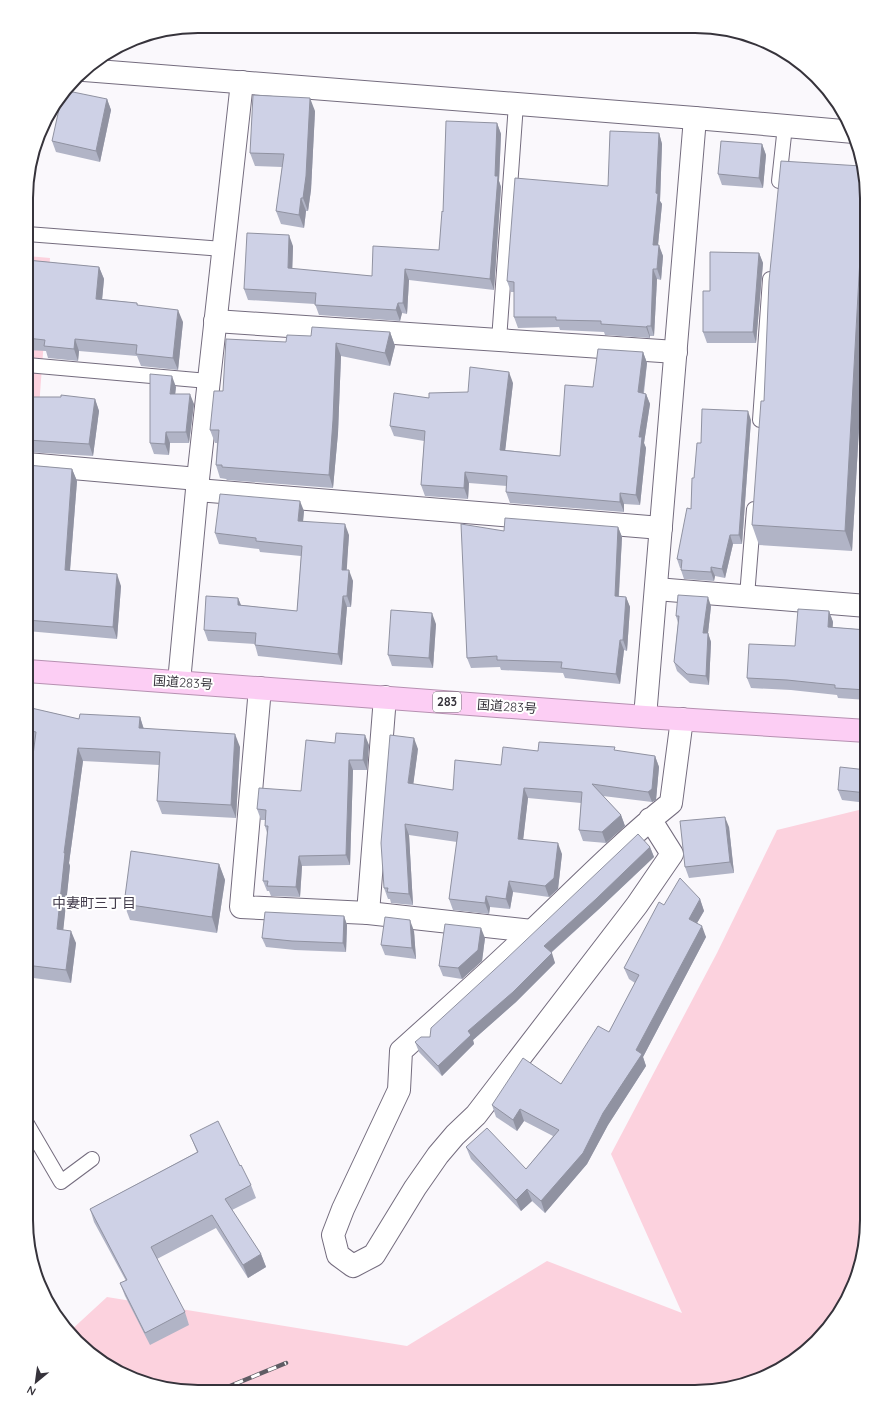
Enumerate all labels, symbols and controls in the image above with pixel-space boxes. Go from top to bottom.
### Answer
street label: 国道283号 [152,672,214,692]
road number: 283 [433,692,461,712]
street label: 国道283号 [476,696,538,716]
district label: 中妻町三丁目 [52,894,136,912]
north arrow [16,1362,56,1402]
text: N [24,1383,38,1399]

